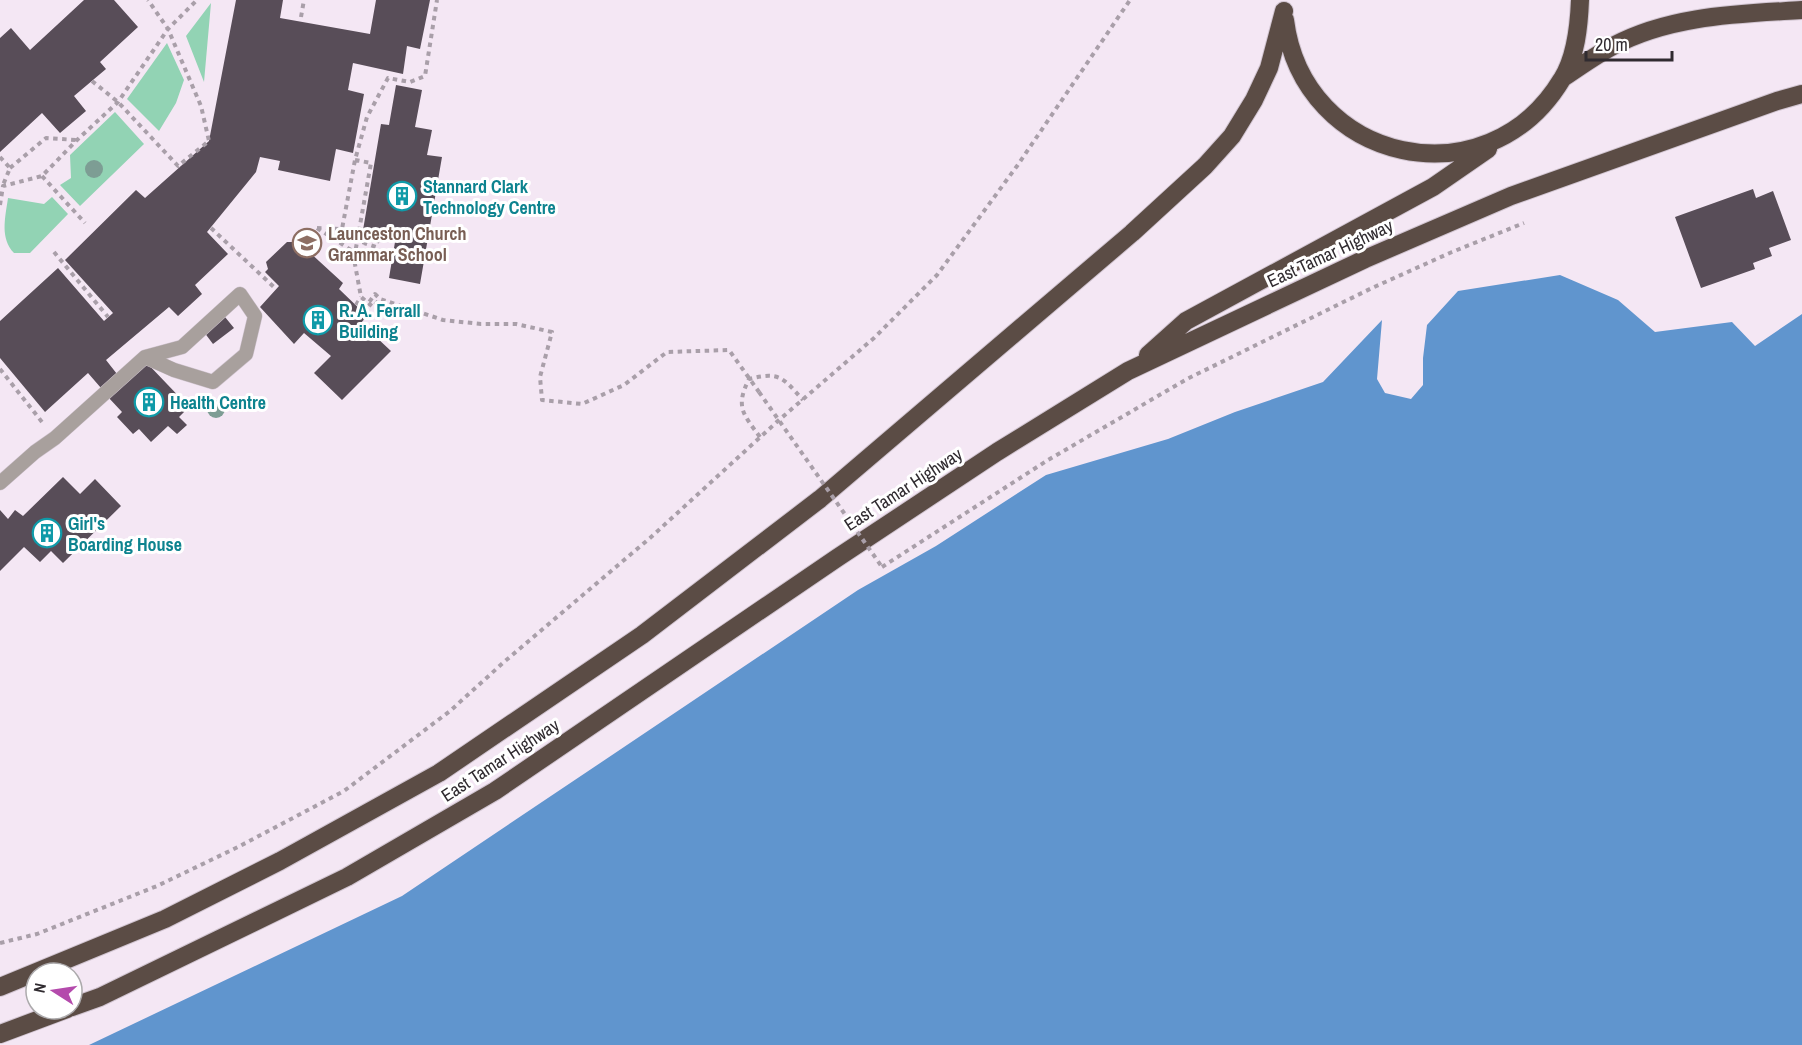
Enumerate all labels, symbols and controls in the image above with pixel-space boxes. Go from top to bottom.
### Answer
scale bar [1586,24,1672,62]
text: 20 m [1595,32,1628,57]
place label: Stannard Clark Technology Centre [423,174,556,220]
building icon: Stannard Clark Technology Centre [386,180,418,212]
street label: East Tamar Highway [1263,213,1398,293]
place label: Launceston Church Grammar School [328,221,467,267]
school or university icon: Launceston Church Grammar School [291,227,323,259]
place label: R. A. Ferrall Building [339,298,421,344]
building icon: R. A. Ferrall Building [302,304,334,336]
building icon: Health Centre [133,386,165,418]
place label: Health Centre [170,390,266,415]
street label: East Tamar Highway [839,441,967,537]
place label: Girl's Boarding House [68,511,182,557]
building icon: Girl's Boarding House [31,517,63,549]
street label: East Tamar Highway [436,712,564,808]
north arrow [24,961,84,1021]
text: N [28,981,51,995]

